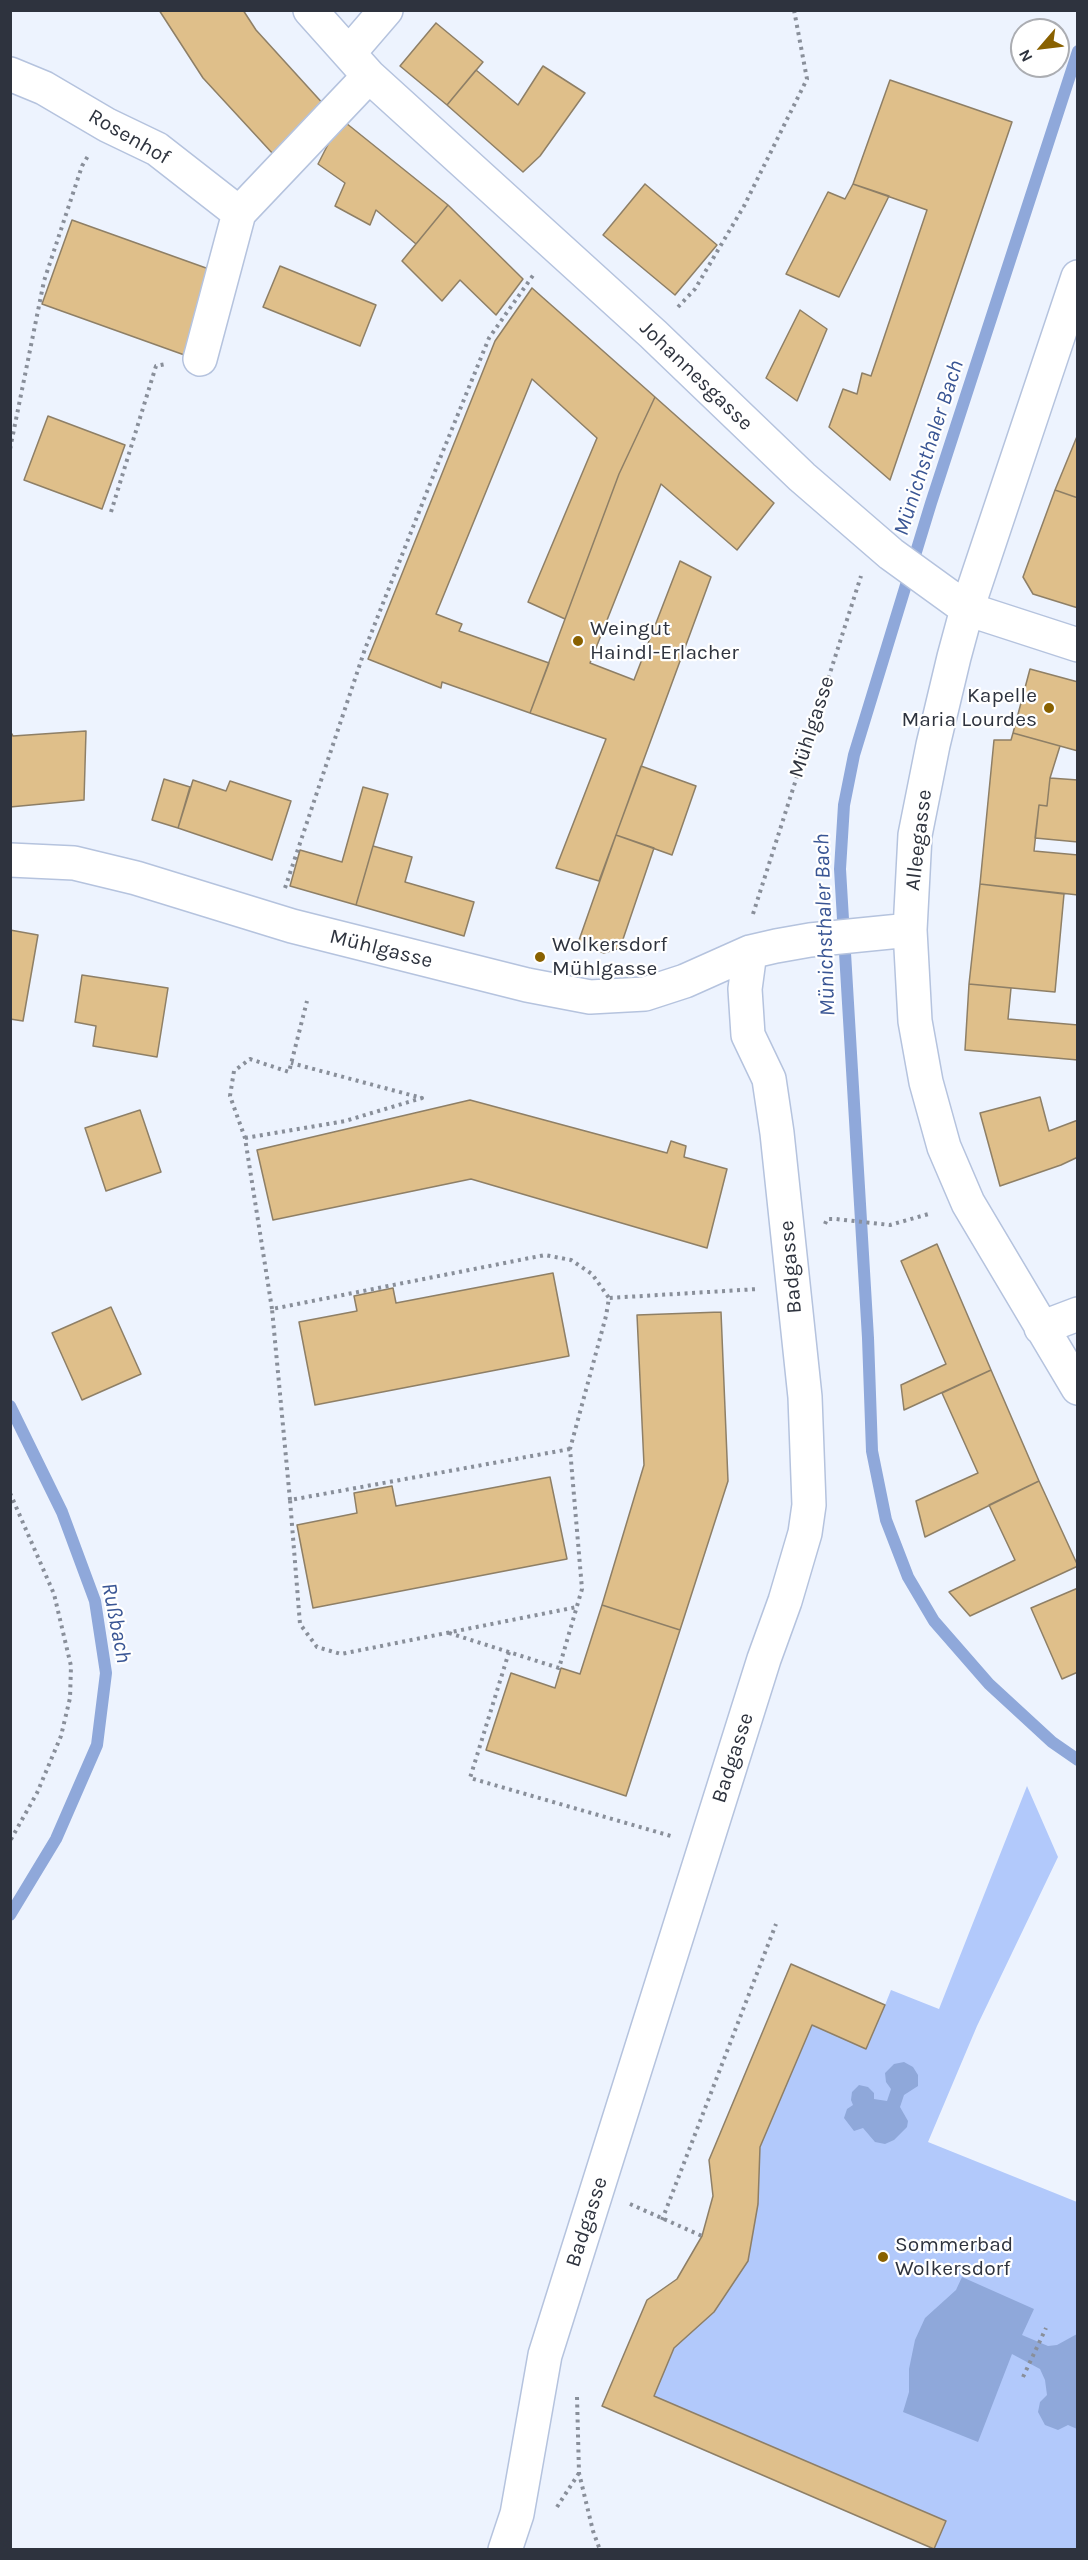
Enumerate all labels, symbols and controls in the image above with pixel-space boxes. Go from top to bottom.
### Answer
north arrow [1010,18,1070,78]
text: N [1014,46,1037,65]
street label: Rosenhof [84,104,174,170]
street label: Johannesgasse [634,316,758,436]
water label: Münichsthaler Bach [888,357,970,539]
place label: Weingut Haindl-Erlacher [590,616,739,666]
marker: Weingut Haindl-Erlacher [571,634,585,648]
street label: Mühlgasse [784,673,840,781]
place label: Kapelle Maria Lourdes [901,683,1037,733]
marker: Kapelle Maria Lourdes [1042,701,1056,715]
street label: Alleegasse [900,788,938,892]
water label: Münichsthaler Bach [809,833,841,1017]
street label: Mühlgasse [327,924,435,974]
place label: Wolkersdorf Mühlgasse [552,932,667,982]
marker: Wolkersdorf Mühlgasse [533,950,547,964]
street label: Badgasse [774,1219,808,1315]
water label: Rußbach [95,1581,137,1665]
street label: Badgasse [707,1710,759,1806]
street label: Badgasse [561,2174,613,2270]
place label: Sommerbad Wolkersdorf [895,2232,1013,2282]
marker: Sommerbad Wolkersdorf [876,2250,890,2264]

